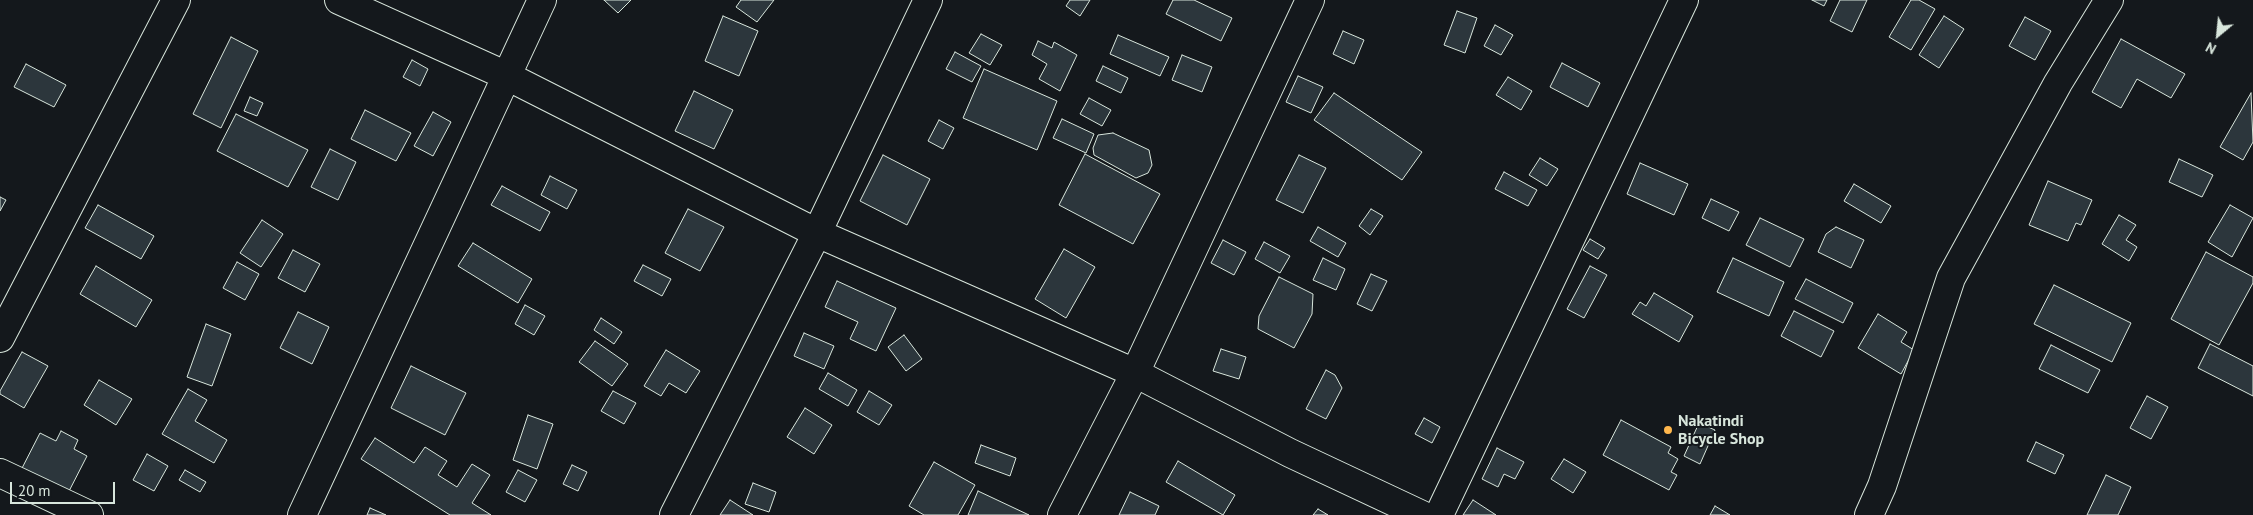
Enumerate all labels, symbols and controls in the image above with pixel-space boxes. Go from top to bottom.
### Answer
north arrow [2193,10,2243,60]
text: N [2203,38,2219,58]
place label: Nakatindi Bicycle Shop [1678,411,1764,449]
marker: Nakatindi Bicycle Shop [1662,424,1674,436]
scale bar [12,472,118,504]
text: 20 m [18,481,51,500]

